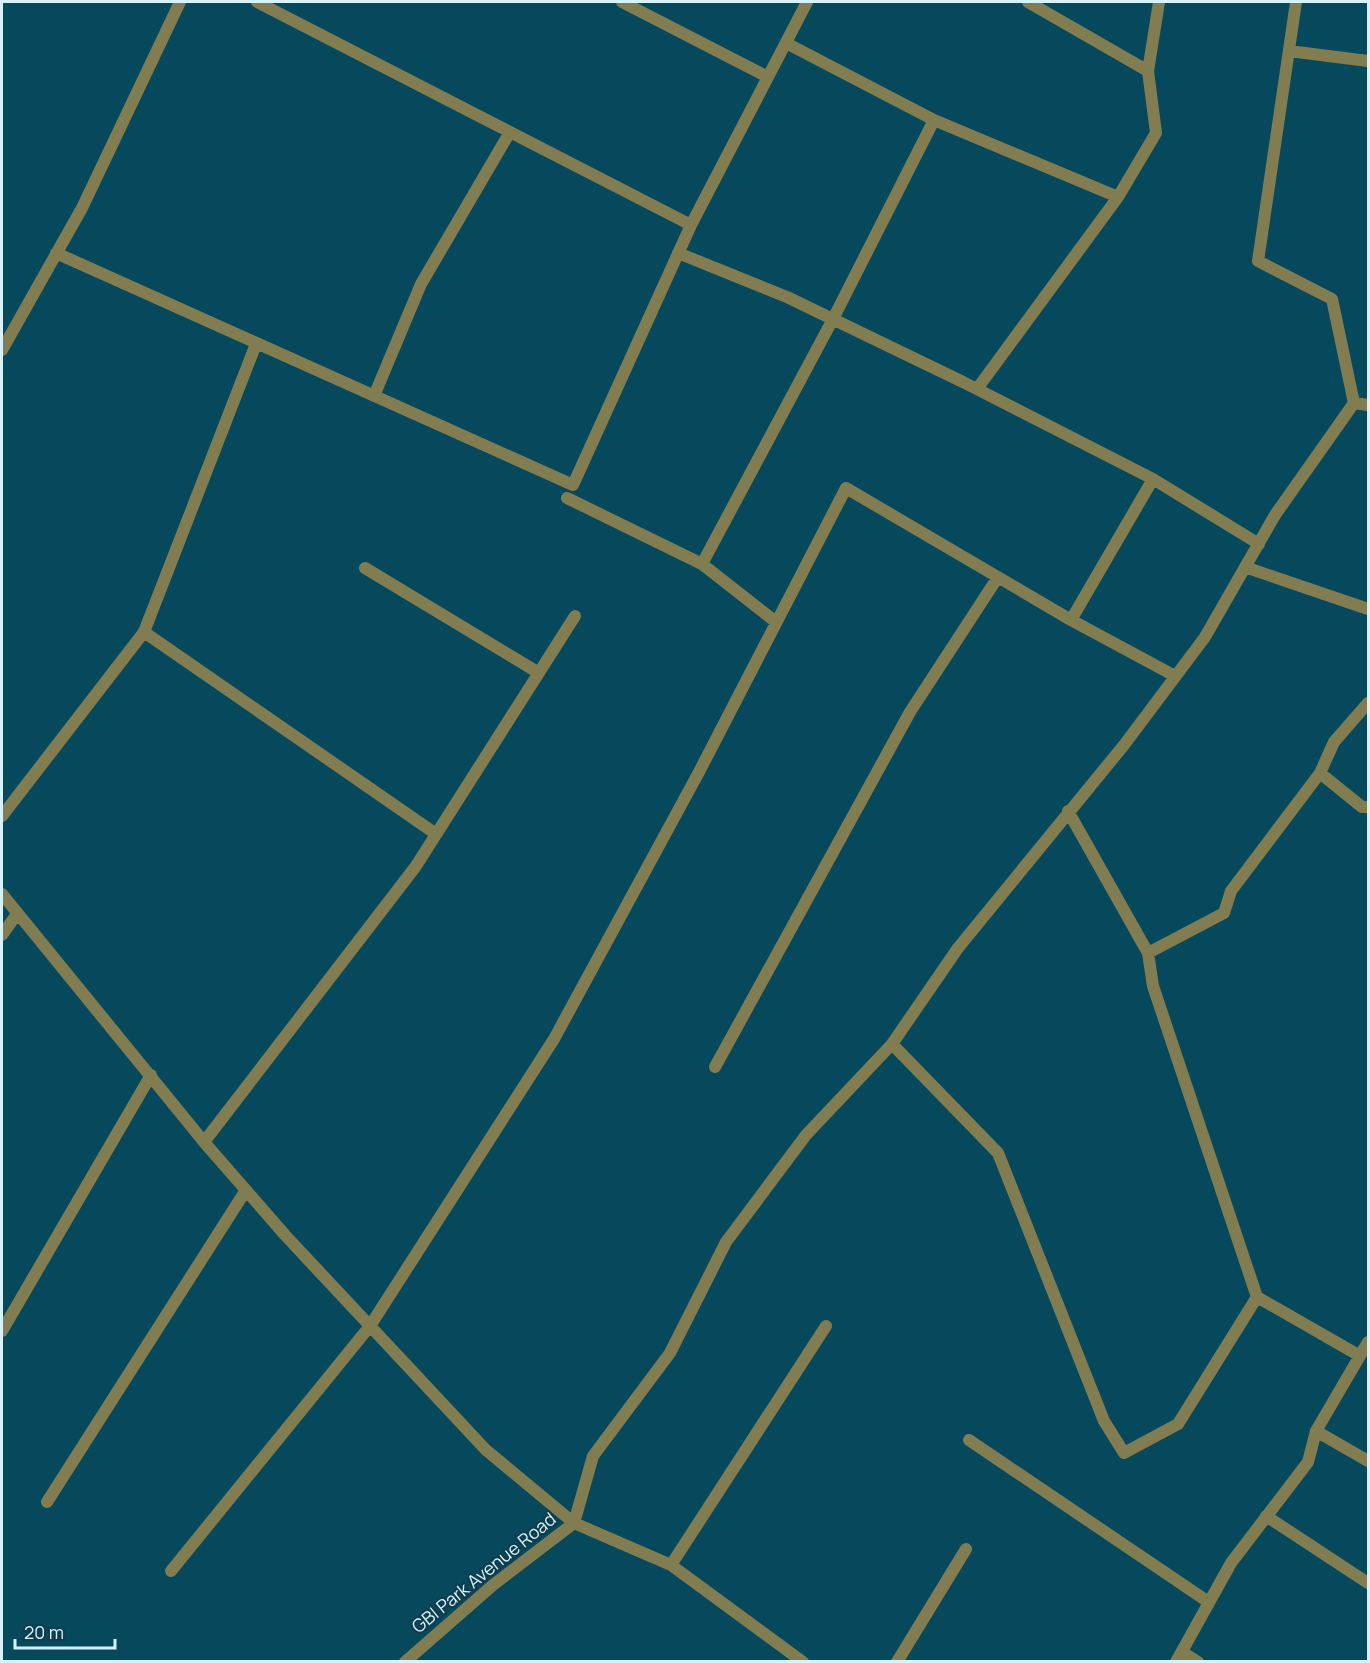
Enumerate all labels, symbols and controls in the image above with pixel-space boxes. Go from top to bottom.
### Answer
street label: GBI Park Avenue Road [406,1507,560,1638]
scale bar [15,1612,116,1650]
text: 20 m [24,1620,64,1644]

